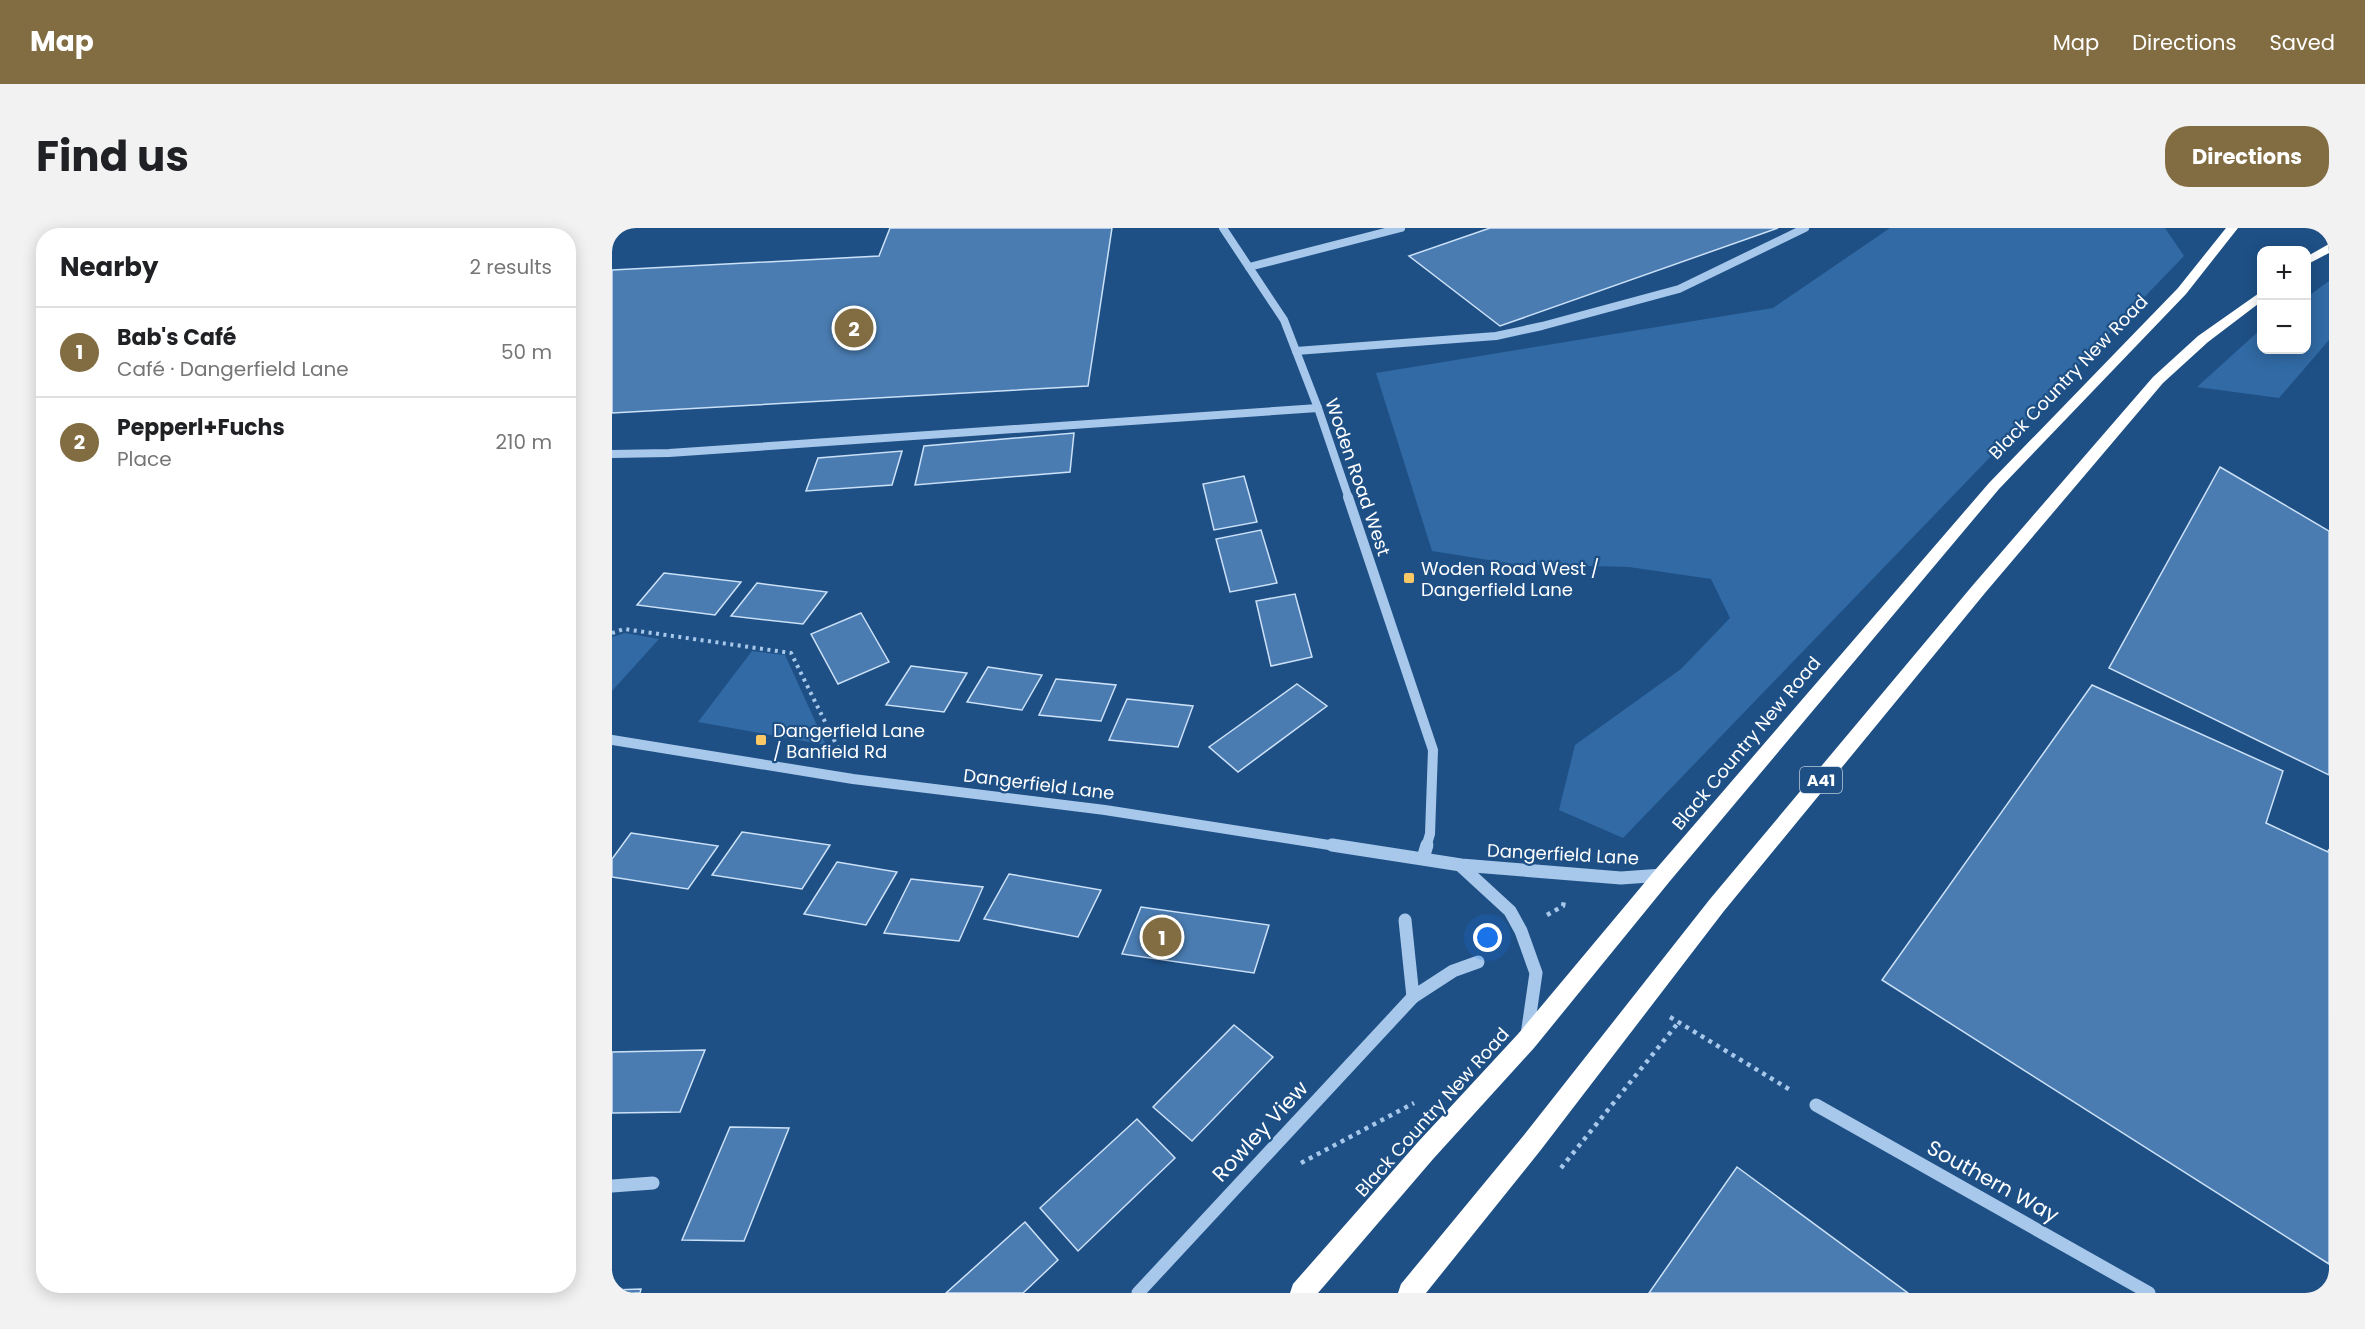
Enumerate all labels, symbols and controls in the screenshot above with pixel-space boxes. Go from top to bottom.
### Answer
text: Map [30,22,94,61]
text: Map [2053,28,2099,57]
text: Directions [2132,28,2236,57]
text: Saved [2269,28,2335,57]
button: Directions [2165,126,2329,187]
text: Find us [36,127,189,186]
map controls [2257,246,2311,354]
button: + [2257,246,2311,300]
text: Nearby [60,249,158,285]
text: 2 results [469,253,552,281]
street label: Black Country New Road [1983,289,2153,465]
button: − [2257,300,2311,354]
pin: 2 [834,306,874,350]
text: Bab's Café [117,322,236,353]
text: 1 [76,338,83,366]
text: 50 m [501,338,552,366]
text: Café · Dangerfield Lane [117,355,349,383]
street label: Woden Road West [1319,395,1397,559]
text: Pepperl+Fuchs [117,412,285,443]
text: 2 [74,428,85,456]
text: 210 m [496,428,552,456]
text: Place [117,445,172,473]
place label: Woden Road West / Dangerfield Lane [1421,556,1599,602]
marker: Woden Road West / Dangerfield Lane [1402,571,1416,585]
street label: Black Country New Road [1666,651,1826,835]
place label: Dangerfield Lane / Banfield Rd [773,718,925,764]
marker: Dangerfield Lane / Banfield Rd [754,733,768,747]
street label: Dangerfield Lane [962,762,1116,806]
road number: A41 [1800,767,1842,793]
street label: Dangerfield Lane [1486,838,1640,870]
pin: 1 [1142,914,1182,960]
your location [1473,923,1502,952]
street label: Black Country New Road [1349,1022,1515,1202]
street label: Rowley View [1206,1074,1314,1188]
street label: Southern Way [1922,1133,2064,1229]

